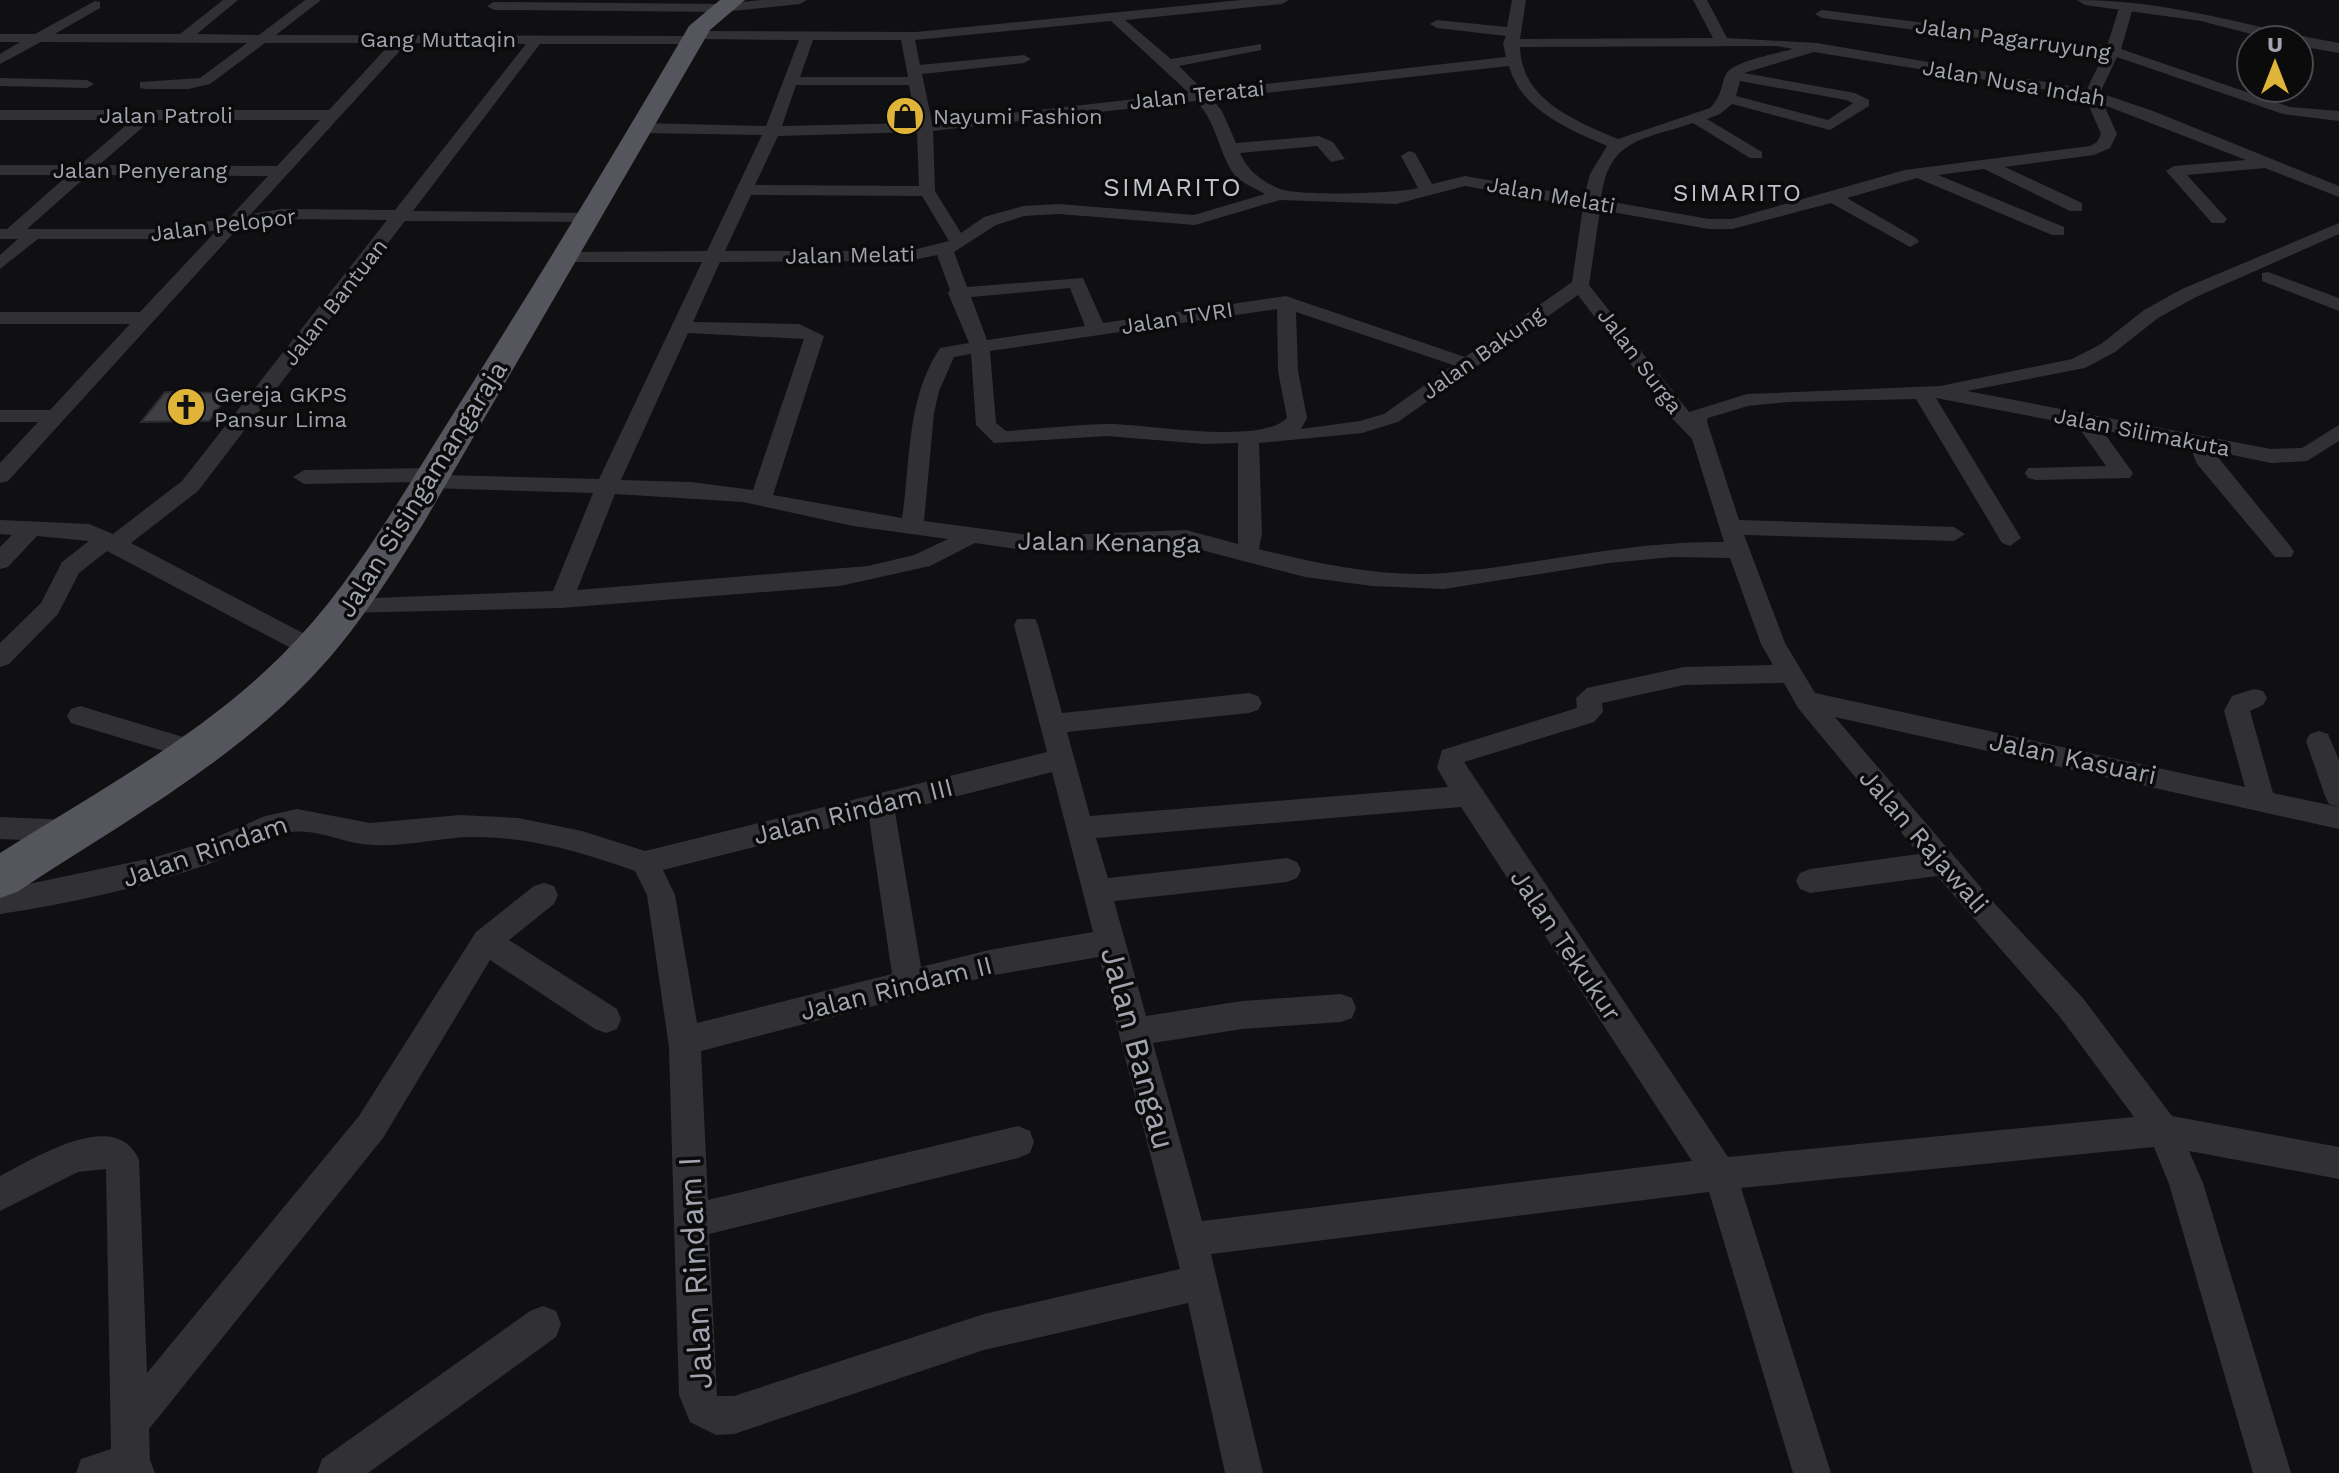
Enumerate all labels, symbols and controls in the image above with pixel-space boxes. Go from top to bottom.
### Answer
street label: Jalan Pagarruyung [1914,13,2112,65]
north arrow [2235,24,2315,104]
street label: Gang Muttaqin [360,27,516,52]
text: U [2267,32,2283,57]
street label: Jalan Nusa Indah [1921,55,2107,111]
street label: Jalan Teratai [1128,75,1266,115]
shop icon: Nayumi Fashion [884,95,926,137]
street label: Jalan Patroli [99,103,233,128]
place label: Nayumi Fashion [933,104,1103,129]
street label: Jalan Penyerang [53,158,228,183]
street label: Jalan Melati [1485,171,1617,219]
district label: SIMARITO [1103,172,1243,202]
district label: SIMARITO [1673,179,1803,207]
street label: Jalan Pelopor [149,204,297,246]
street label: Jalan Bantuan [278,234,392,370]
street label: Jalan Melati [785,241,915,269]
street label: Jalan TVRI [1119,297,1235,339]
street label: Jalan Bakung [1417,302,1549,404]
street label: Jalan Surga [1592,304,1688,418]
street label: Jalan Sisingamangaraja [331,355,513,622]
place label: Gereja GKPS Pansur Lima [214,382,347,432]
church icon: Gereja GKPS Pansur Lima [165,386,207,428]
street label: Jalan Silimakuta [2052,403,2232,461]
street label: Jalan Kenanga [1017,525,1201,559]
street label: Jalan Kasuari [1987,726,2159,790]
street label: Jalan Rajawali [1853,763,1995,919]
street label: Jalan Rindam III [750,772,956,850]
street label: Jalan Rindam [119,809,291,893]
street label: Jalan Tekukur [1504,864,1628,1026]
street label: Jalan Bangau [1093,943,1183,1153]
street label: Jalan Rindam II [797,950,995,1026]
street label: Jalan Rindam I [670,1156,720,1390]

